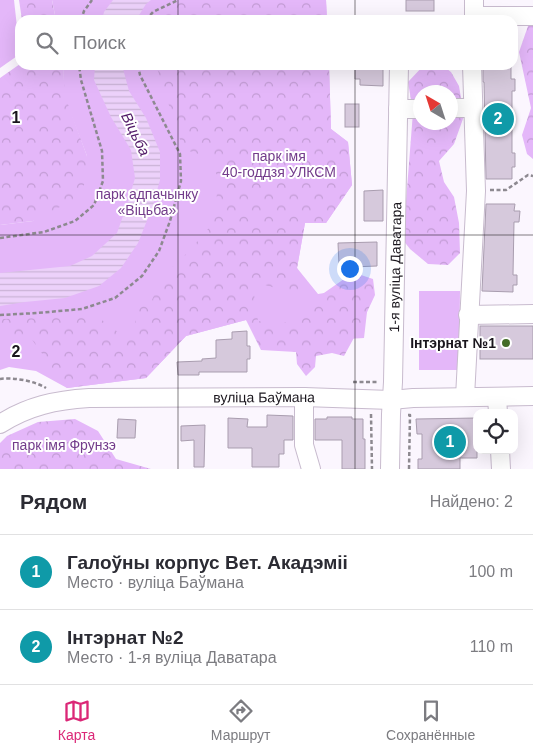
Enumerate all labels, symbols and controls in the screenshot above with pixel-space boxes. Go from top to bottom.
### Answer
search box [15,15,518,70]
icon: search [33,29,61,57]
text: Поиск [73,32,126,53]
north arrow [413,85,458,130]
pin: 2 [482,100,514,138]
text: 1 [12,109,21,126]
water label: Віцьба [118,109,154,159]
park label: парк імя 40-годдзя УЛКСМ [222,148,336,180]
park label: парк адпачынку «Віцьба» [96,186,198,218]
street label: 1-я вуліца Даватара [386,201,404,332]
your location [337,256,363,282]
place label: Інтэрнат №1 [410,335,496,351]
marker: Інтэрнат №1 [500,337,512,349]
text: 2 [12,343,21,360]
street label: вуліца Баўмана [213,389,316,405]
map controls [473,409,518,454]
button: locate [473,409,518,454]
pin: 1 [434,423,466,461]
park label: парк імя Фрунзэ [12,437,116,453]
text: Рядом [20,490,87,513]
text: Найдено: 2 [430,493,513,510]
text: Галоўны корпус Вет. Акадэміі [67,552,348,573]
text: 1 [32,563,40,580]
text: 100 m [469,563,513,580]
text: Место · вуліца Баўмана [67,574,244,591]
text: Інтэрнат №2 [67,627,184,648]
text: 2 [32,638,40,655]
text: 110 m [470,638,513,655]
text: Место · 1-я вуліца Даватара [67,649,277,666]
tab: Карта [58,697,95,743]
tab: Маршрут [211,697,270,743]
tab: Сохранённые [386,697,475,743]

